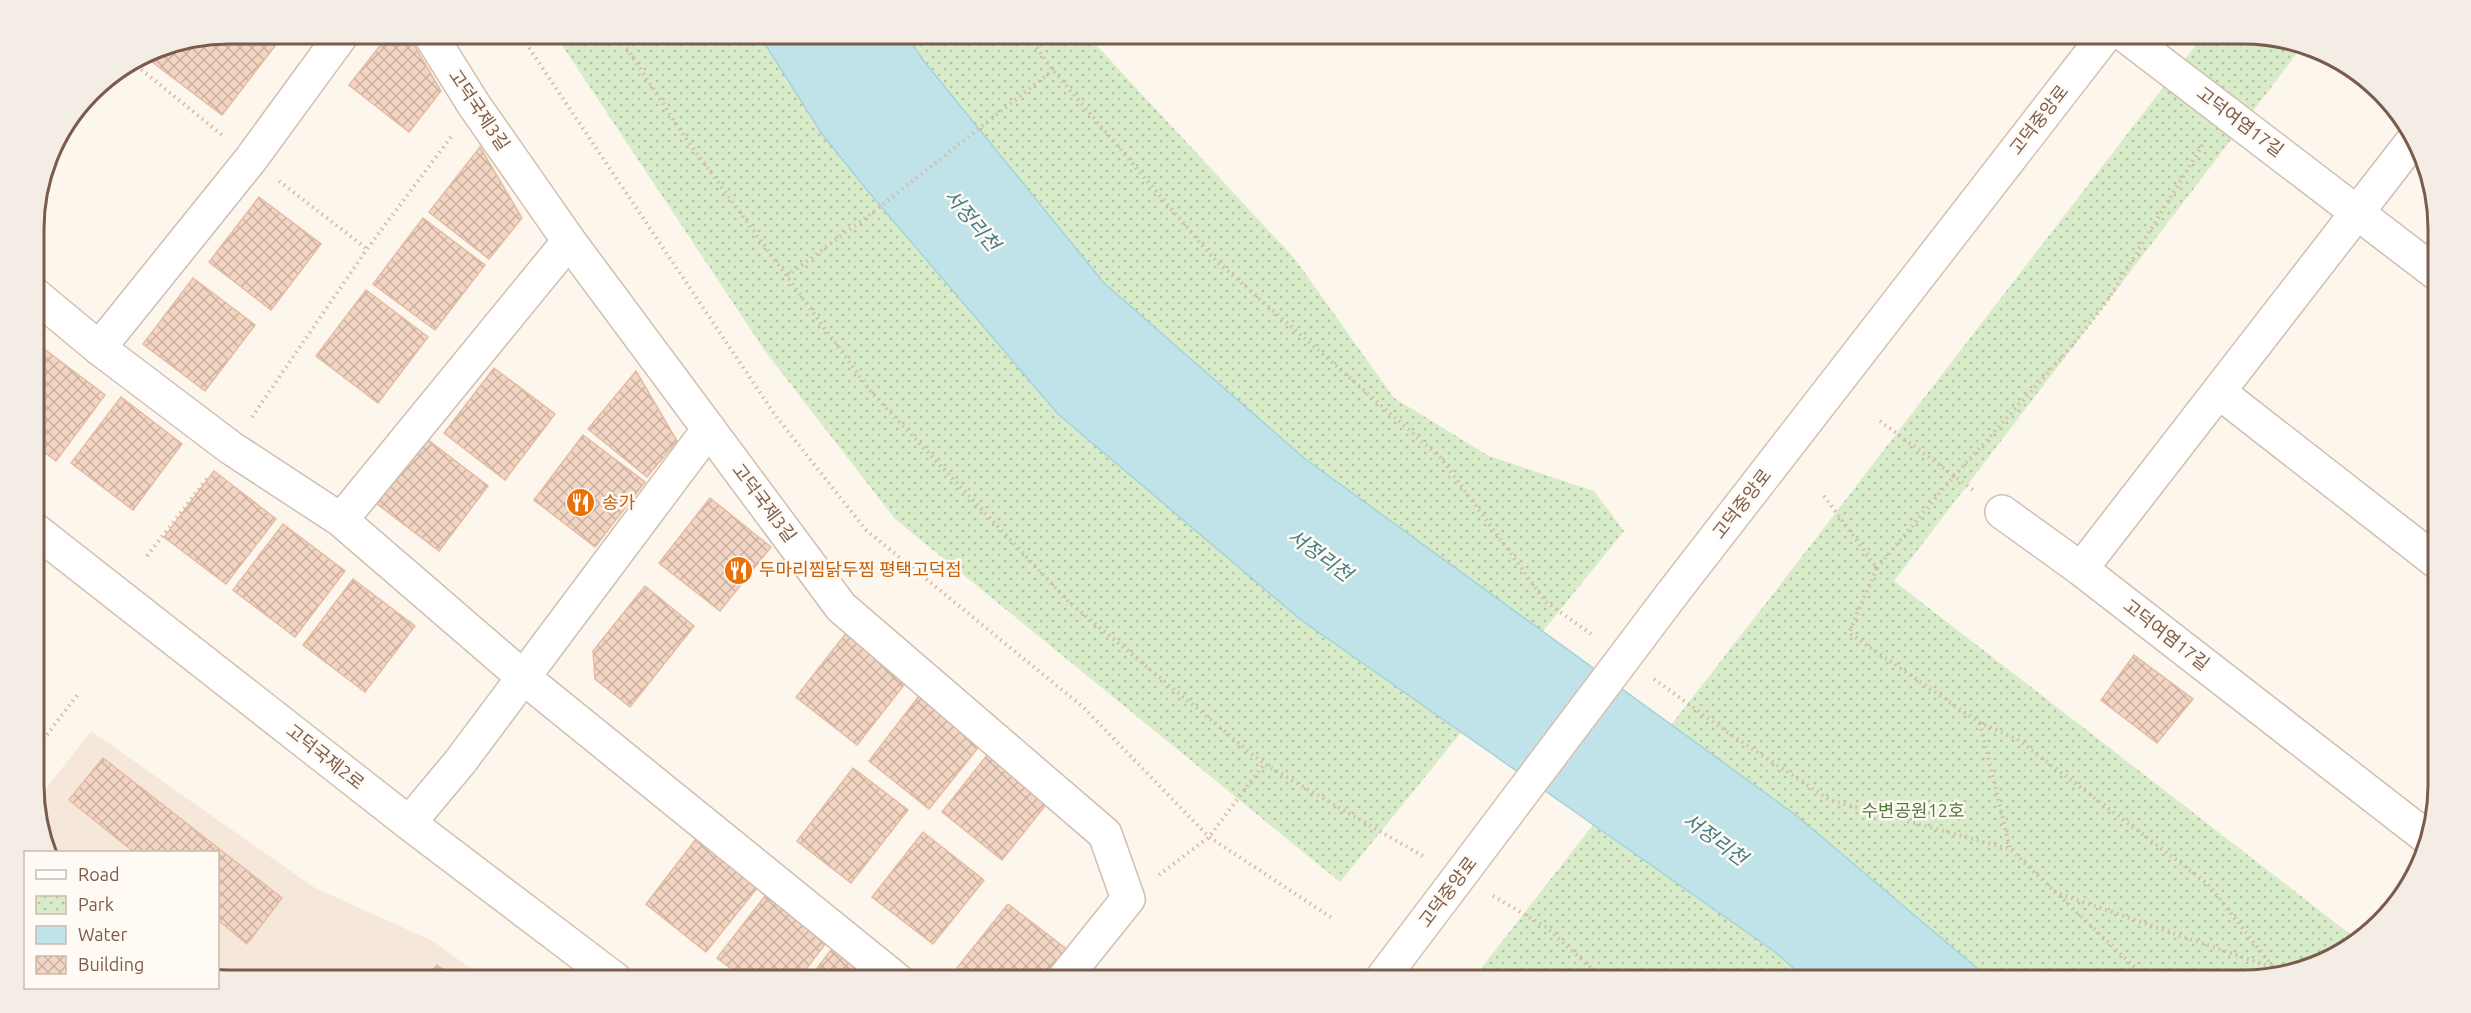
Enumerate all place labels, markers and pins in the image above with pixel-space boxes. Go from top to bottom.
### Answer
restaurant icon: 송가 [565,487,597,519]
place label: 송가 [602,492,636,512]
restaurant icon: 두마리찜닭두찜 평택고덕점 [722,554,754,586]
place label: 두마리찜닭두찜 평택고덕점 [759,559,962,579]

